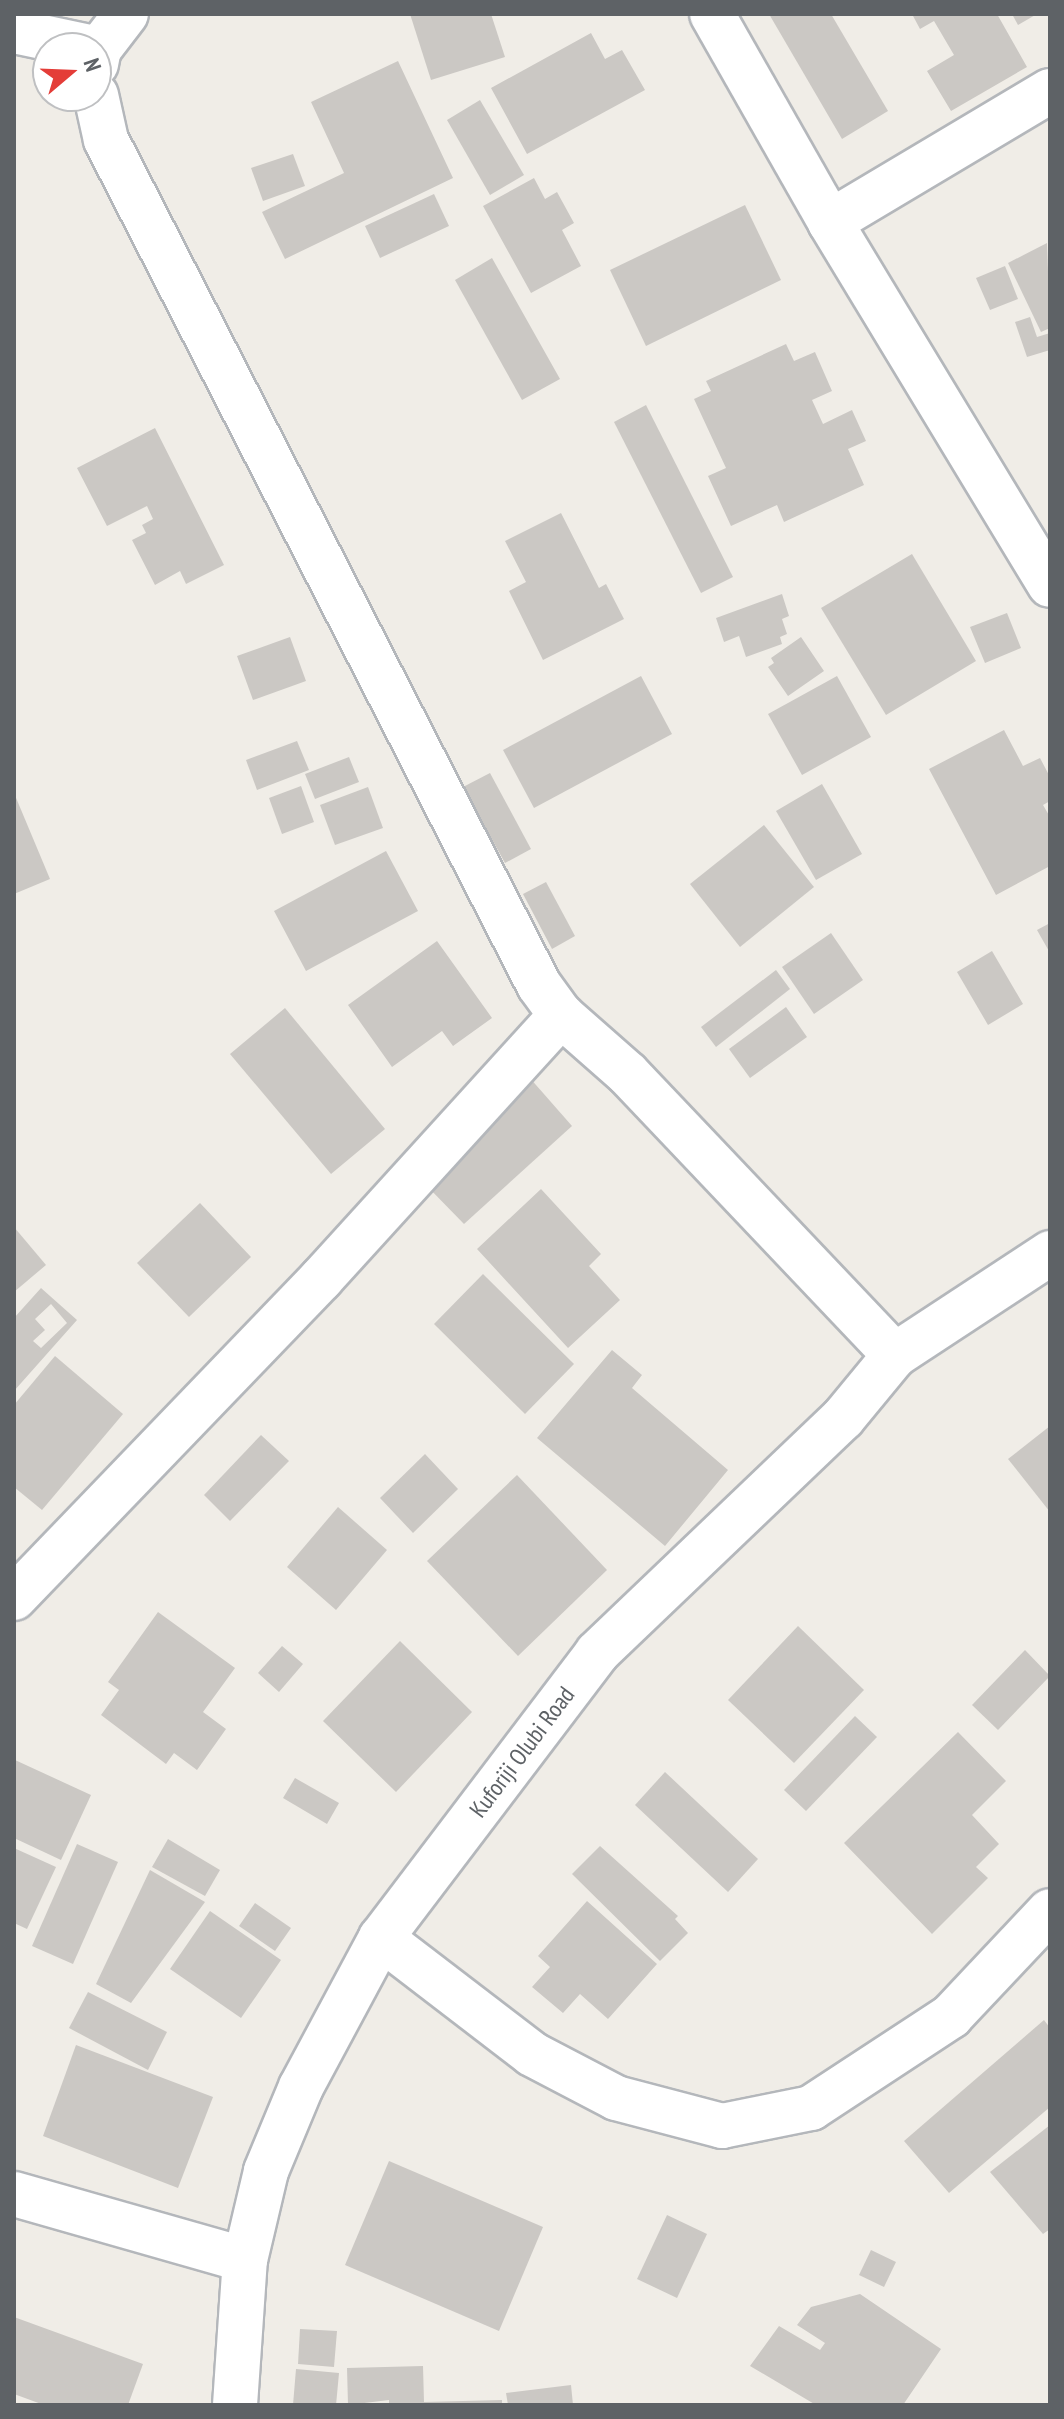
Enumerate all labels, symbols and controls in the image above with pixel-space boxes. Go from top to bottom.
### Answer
north arrow [32,32,112,112]
text: N [78,55,108,75]
street label: Kuforiji Olubi Road [464,1681,580,1823]

